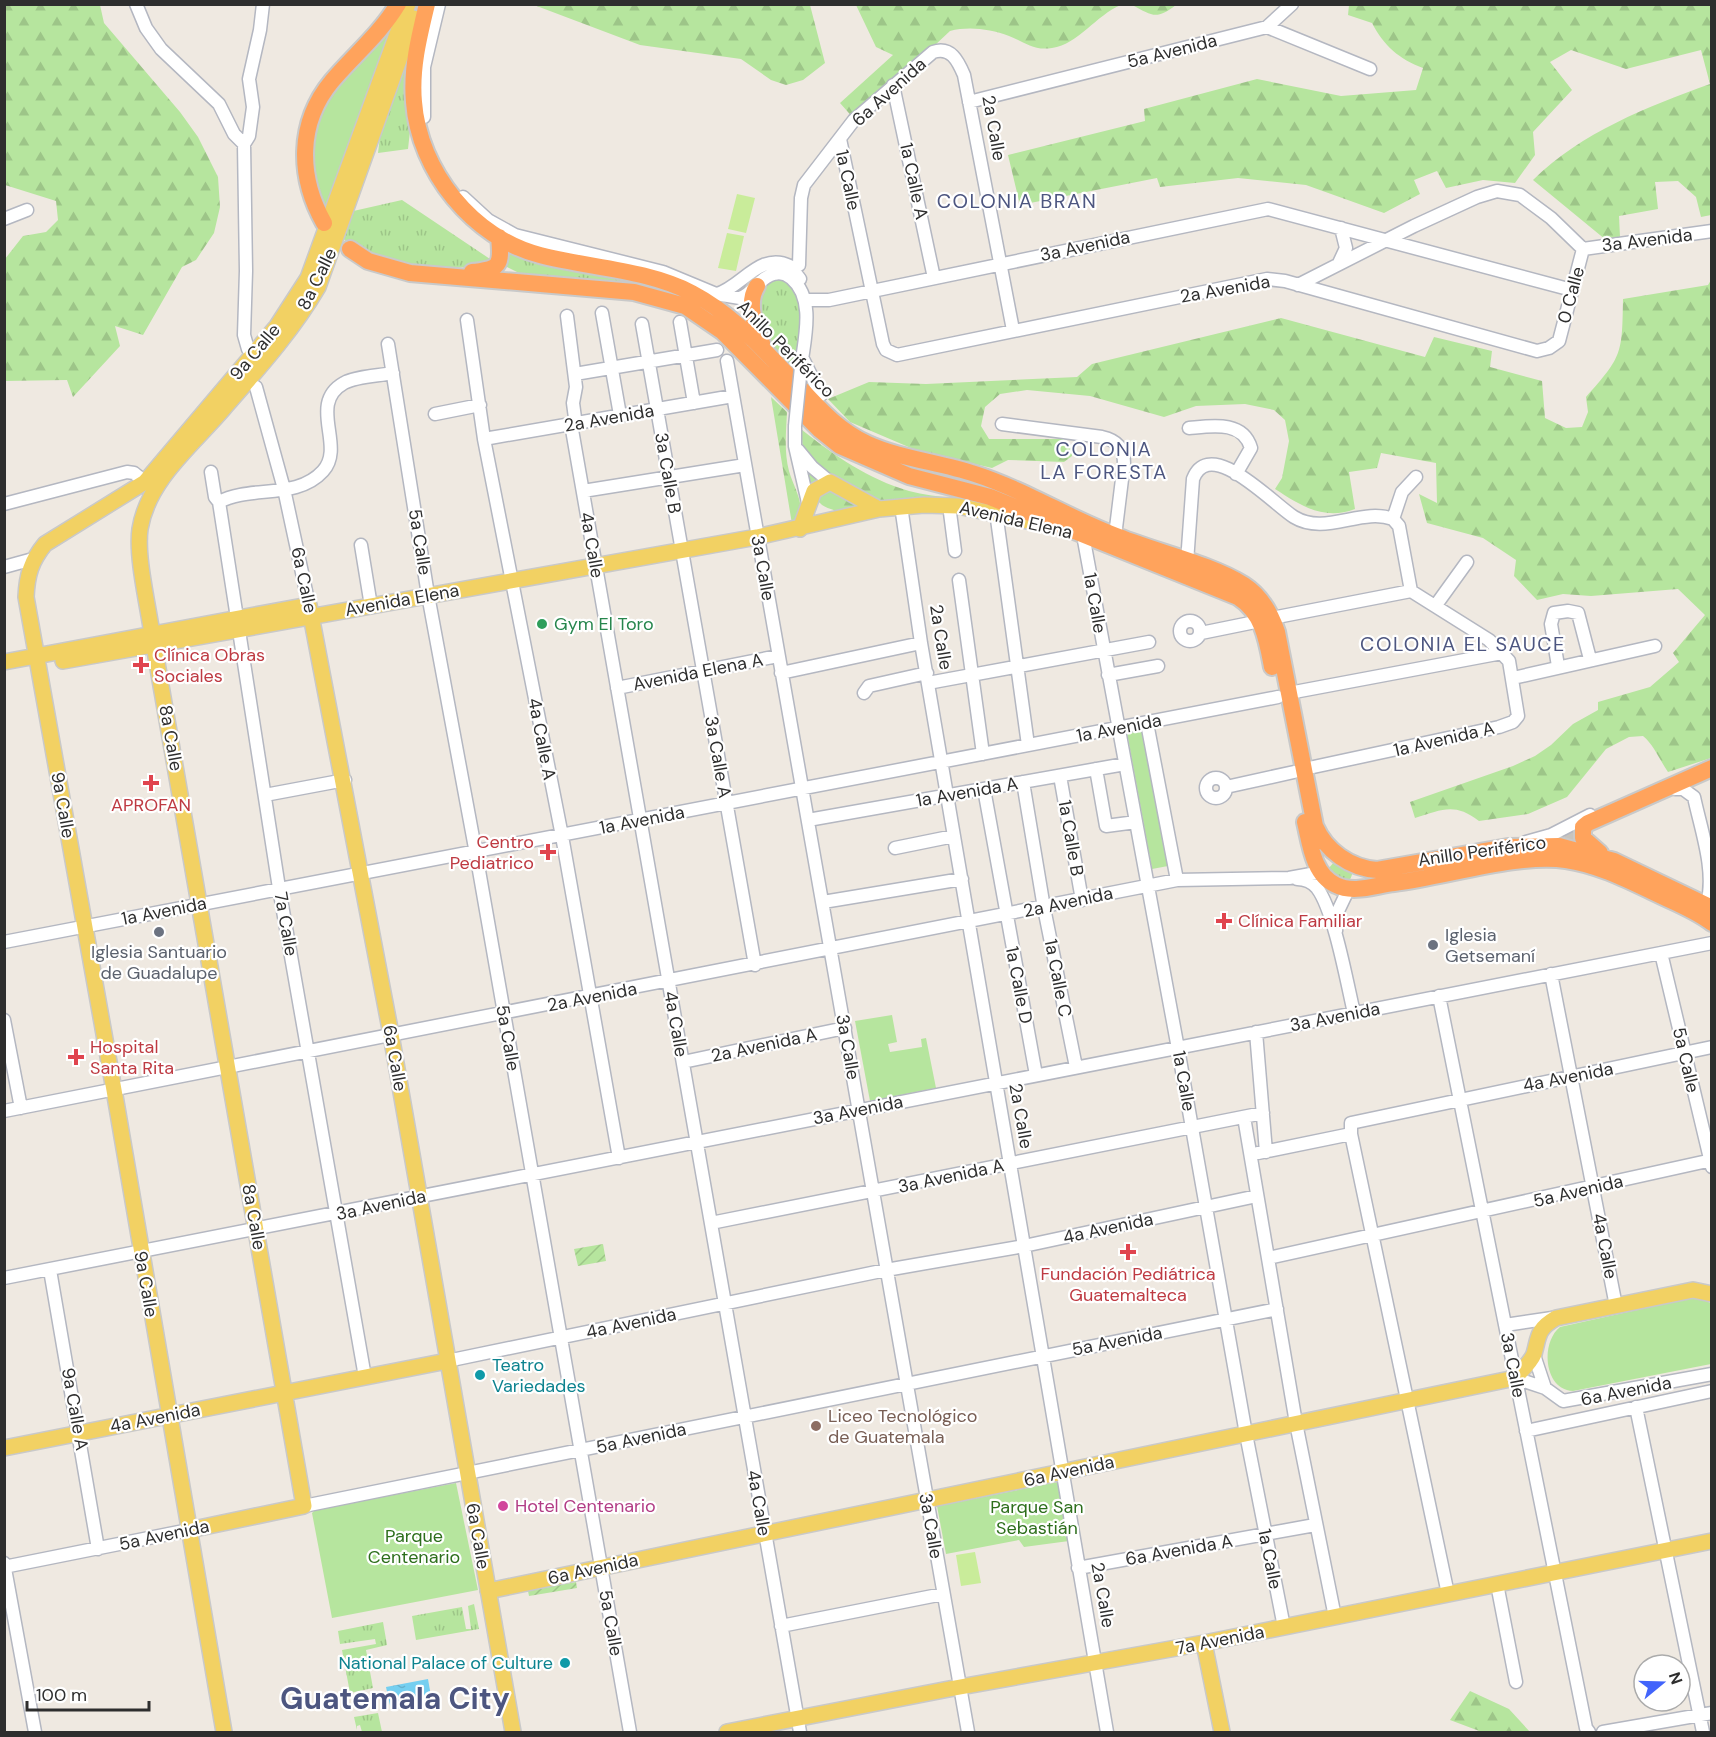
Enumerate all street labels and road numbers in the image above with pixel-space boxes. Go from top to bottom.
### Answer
street label: 5a Avenida [1125,28,1219,74]
street label: 6a Avenida [847,52,931,132]
street label: 2a Calle [976,93,1012,163]
street label: 1a Calle A [894,140,934,222]
street label: 1a Calle [830,148,866,212]
street label: 3a Avenida [1600,223,1694,257]
street label: 3a Avenida [1038,225,1132,267]
street label: 8a Calle [292,244,342,314]
street label: 0 Calle [1552,264,1590,326]
street label: 2a Avenida [1178,269,1272,309]
street label: Anillo Periférico [732,295,840,403]
street label: 9a Calle [224,319,286,385]
street label: 2a Avenida [562,398,656,438]
street label: 3a Calle B [649,431,687,516]
street label: Avenida Elena [957,495,1075,545]
street label: 5a Calle [403,507,437,577]
street label: 4a Calle [574,510,610,580]
street label: 3a Calle [745,533,781,603]
street label: 6a Calle [285,545,323,615]
street label: 1a Calle [1078,571,1112,635]
street label: Avenida Elena [343,578,461,622]
street label: 2a Calle [924,603,958,671]
street label: Avenida Elena A [631,648,765,696]
street label: 4a Calle A [522,696,562,782]
street label: 8a Calle [153,703,189,773]
street label: 1a Avenida [1074,708,1164,748]
street label: 3a Calle A [699,714,737,800]
street label: 1a Avenida A [1391,716,1497,762]
street label: 9a Calle [45,770,81,840]
street label: 1a Avenida A [914,771,1020,813]
street label: 1a Calle B [1053,798,1090,878]
street label: 1a Avenida [597,800,687,840]
street label: Anillo Periférico [1416,830,1548,872]
street label: 2a Avenida [1021,881,1115,923]
street label: 7a Calle [269,890,303,958]
street label: 1a Avenida [119,891,209,931]
street label: 1a Calle C [1039,937,1077,1019]
street label: 1a Calle D [1000,944,1038,1026]
street label: 2a Avenida [545,977,639,1017]
street label: 4a Calle [658,989,694,1059]
street label: 3a Avenida [1288,997,1382,1037]
street label: 5a Calle [490,1003,526,1073]
street label: 3a Calle [830,1012,866,1082]
street label: 2a Avenida A [709,1022,819,1068]
street label: 6a Calle [377,1023,413,1093]
street label: 5a Calle [1667,1025,1705,1095]
street label: 1a Calle [1167,1049,1201,1113]
street label: 4a Avenida [1521,1056,1615,1098]
street label: 2a Calle [1003,1081,1039,1151]
street label: 3a Avenida [811,1090,905,1130]
street label: 3a Avenida A [896,1153,1006,1199]
street label: 5a Avenida [1531,1169,1625,1213]
street label: 8a Calle [236,1182,272,1252]
street label: 3a Avenida [334,1184,428,1226]
street label: 4a Avenida [1061,1207,1155,1249]
street label: 4a Calle [1587,1211,1623,1281]
street label: 9a Calle [128,1249,164,1319]
street label: 4a Avenida [584,1302,678,1344]
street label: 5a Avenida [1070,1320,1164,1362]
street label: 3a Calle [1495,1330,1531,1400]
street label: 9a Calle A [56,1366,94,1452]
street label: 6a Avenida [1579,1370,1673,1412]
street label: 4a Avenida [108,1397,202,1439]
street label: 5a Avenida [594,1417,688,1459]
street label: 6a Avenida [1022,1450,1116,1492]
street label: 4a Calle [741,1468,777,1538]
street label: 3a Calle [913,1491,949,1561]
street label: 6a Calle [460,1501,496,1571]
street label: 5a Avenida [117,1514,211,1556]
street label: 1a Calle [1252,1527,1288,1591]
street label: 6a Avenida A [1123,1529,1235,1571]
street label: 6a Avenida [546,1548,640,1590]
street label: 2a Calle [1085,1560,1121,1630]
street label: 5a Calle [593,1588,629,1658]
street label: 7a Avenida [1174,1620,1266,1660]

